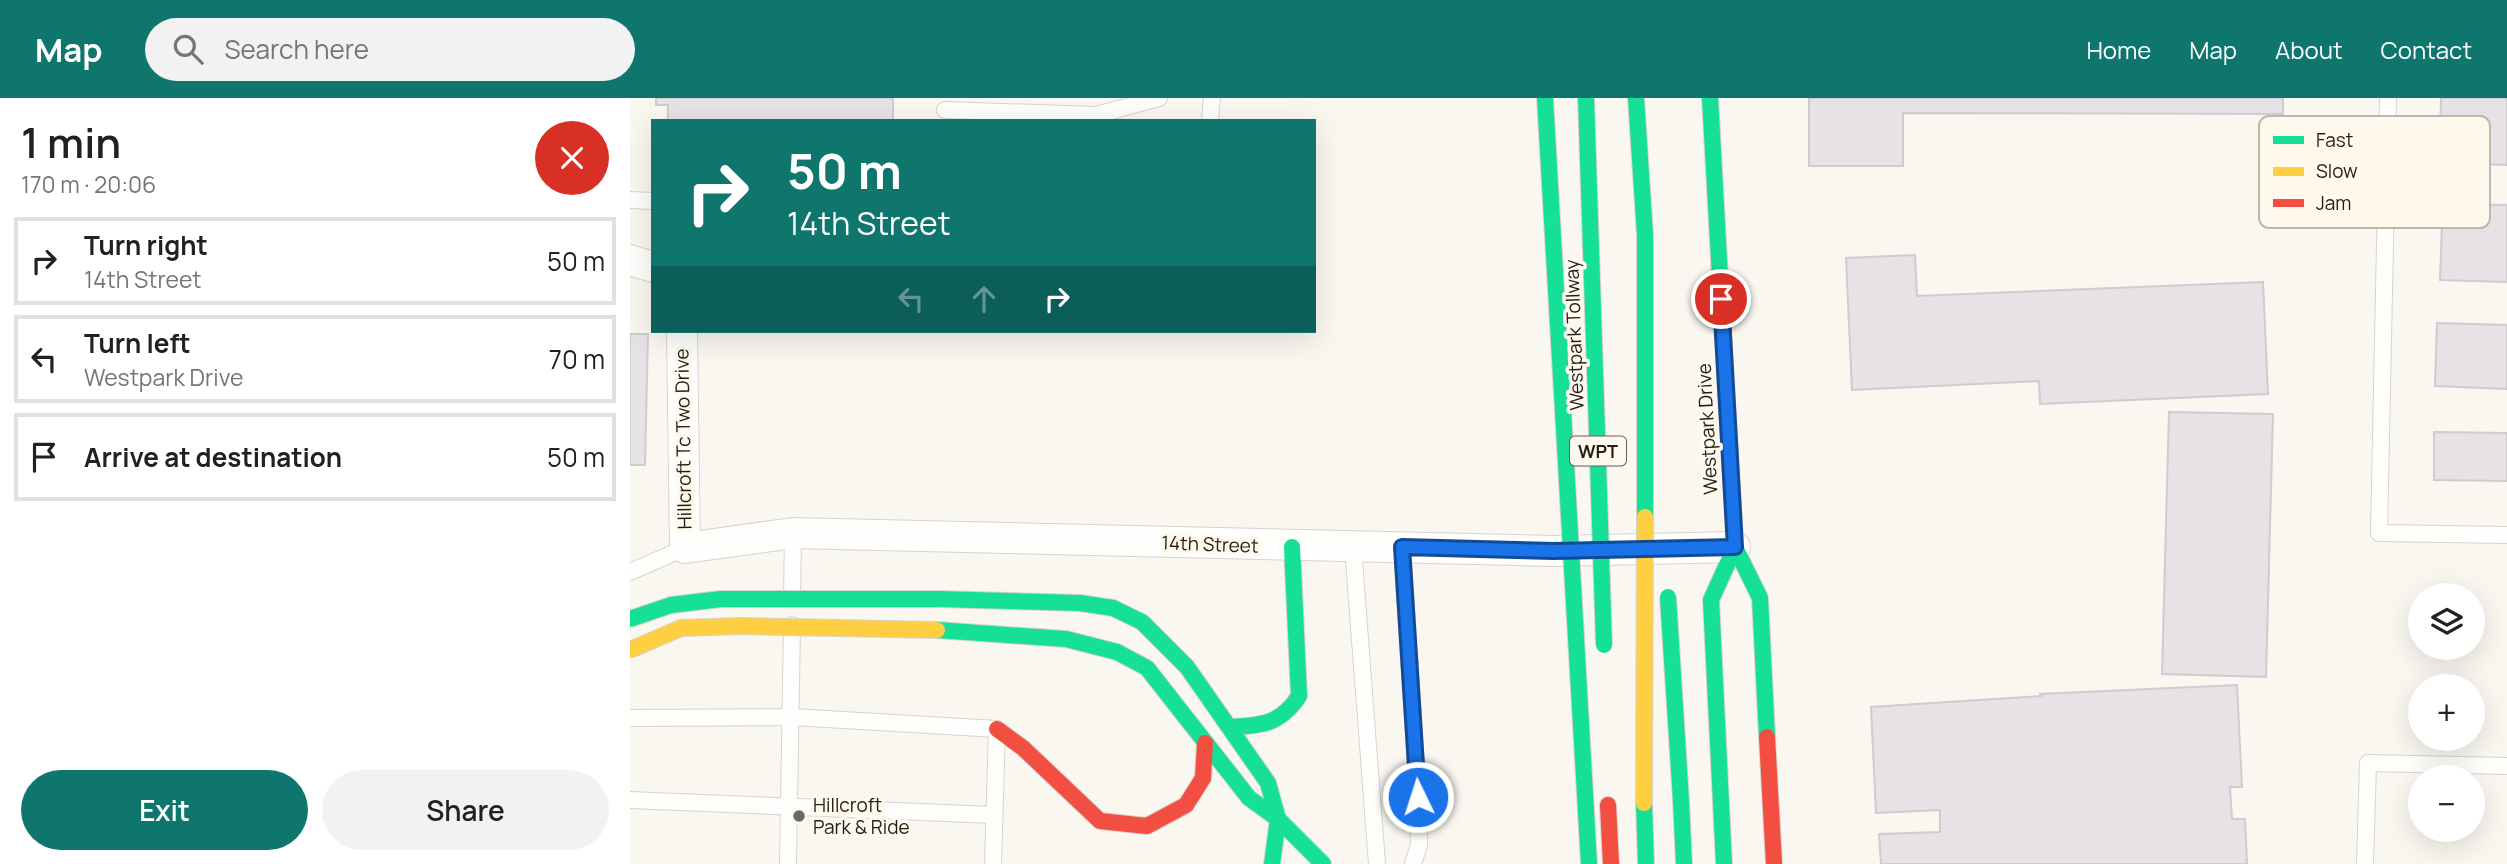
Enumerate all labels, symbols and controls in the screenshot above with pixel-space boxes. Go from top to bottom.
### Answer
search box [145,18,635,81]
text: Map [35,27,103,72]
icon: search [169,30,207,68]
text: Search here [225,31,369,67]
text: Home [2086,33,2151,66]
text: Map [2189,33,2237,66]
text: About [2275,33,2343,66]
text: Contact [2381,33,2472,66]
text: 1 min [21,113,121,171]
legend [2259,116,2490,228]
button: close [535,121,609,195]
text: Fast [2316,127,2353,153]
text: 50 m [787,137,902,204]
icon: right [672,147,763,238]
text: Slow [2316,158,2358,184]
text: 170 m · 20:06 [21,168,156,200]
text: Jam [2316,190,2351,216]
text: 14th Street [787,201,951,245]
text: Turn right [84,227,208,263]
icon: right [25,242,63,280]
text: 50 m [547,243,605,279]
street label: Westpark Tollway [1558,259,1590,411]
text: 14th Street [84,263,202,295]
pin [1691,269,1751,329]
icon: left [892,280,930,318]
icon: ahead [965,280,1003,318]
icon: right [1038,280,1076,318]
icon: arrive [1702,280,1740,318]
text: Turn left [84,325,191,361]
icon: left [25,340,63,378]
text: 70 m [549,341,605,377]
street label: Hillcroft Tc Two Drive [668,348,698,530]
text: Westpark Drive [84,361,243,393]
street label: Westpark Drive [1691,363,1723,495]
road number: WPT [1570,436,1626,466]
icon: arrive [25,438,63,476]
text: Arrive at destination [84,439,342,475]
text: 50 m [547,439,605,475]
street label: 14th Street [1161,529,1259,559]
map controls [2408,583,2485,842]
button: layers [2408,583,2485,660]
button: + [2408,674,2485,751]
position arrow [1381,760,1455,834]
button: − [2408,765,2485,842]
button: Exit [21,770,308,850]
button: Share [322,770,609,850]
place label: Hillcroft Park & Ride [813,792,910,840]
marker: Hillcroft Park & Ride [791,808,807,824]

